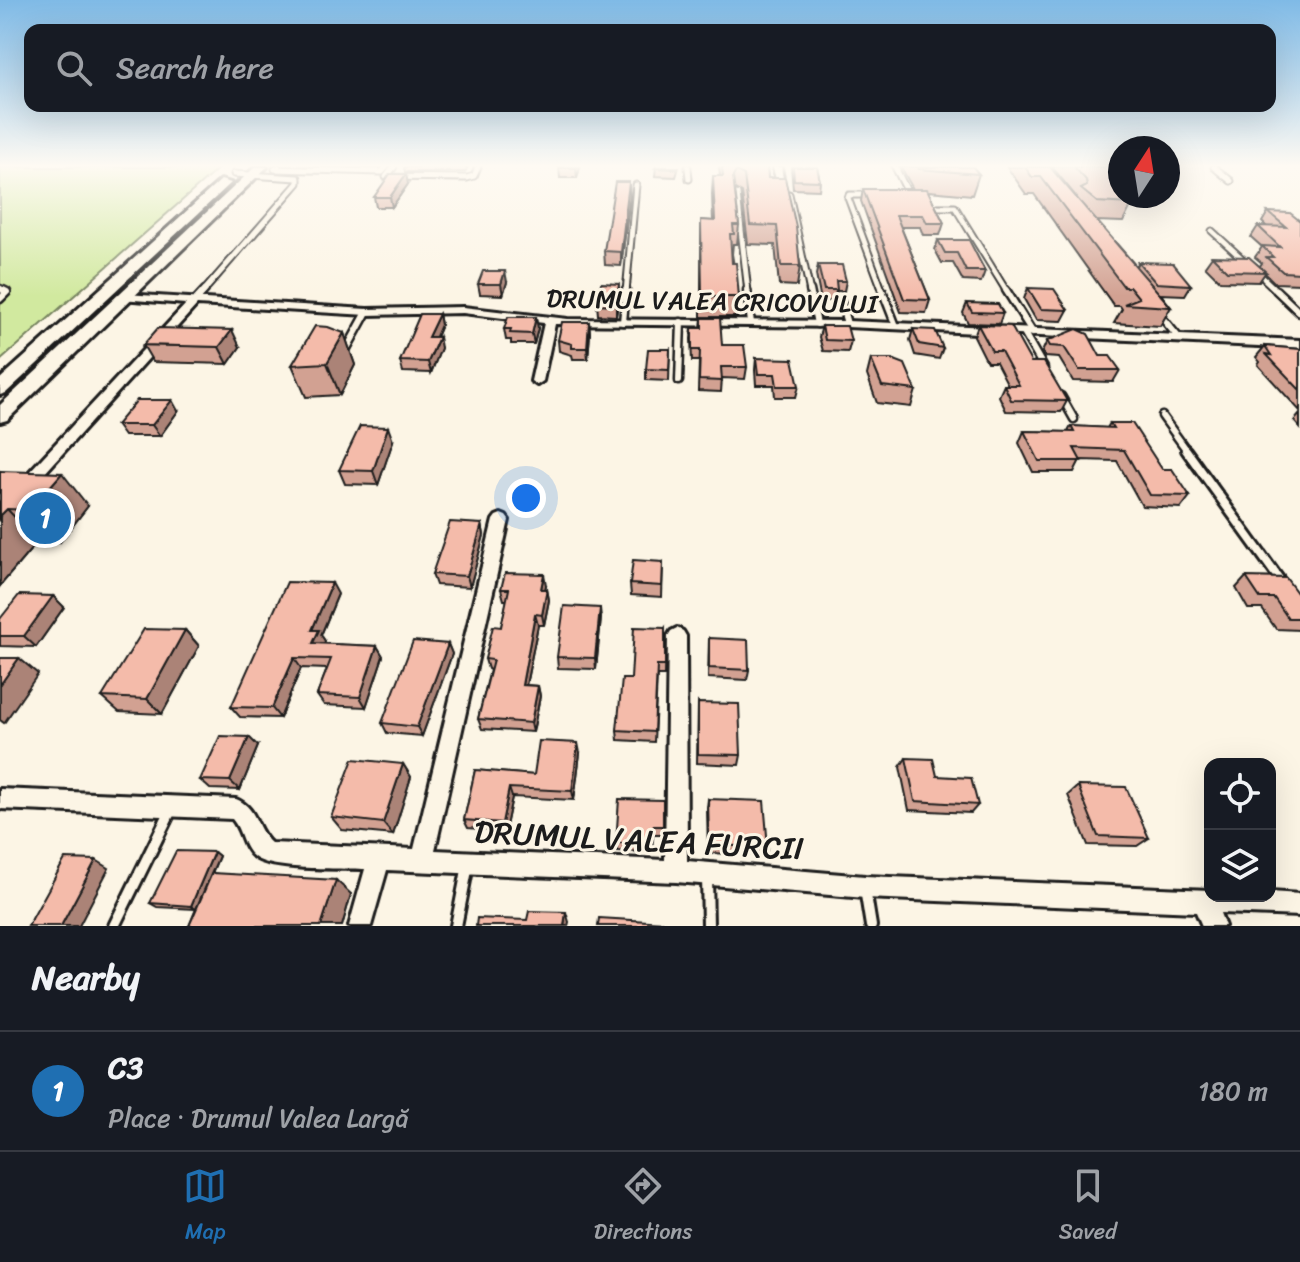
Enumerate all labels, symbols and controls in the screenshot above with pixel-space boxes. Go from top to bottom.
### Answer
search box [24,24,1276,112]
text: Search here [116,41,274,95]
icon: search [52,46,96,90]
north arrow [1108,136,1180,208]
street label: DRUMUL VALEA CRICOVULUI [546,275,880,327]
your location [506,478,546,518]
pin: 1 [19,488,71,548]
map controls [1204,758,1276,902]
button: locate [1204,758,1276,830]
street label: DRUMUL VALEA FURCII [473,803,805,878]
button: layers [1204,830,1276,902]
text: Nearby [32,948,140,1008]
text: C3 [108,1041,143,1095]
text: 1 [52,1068,64,1114]
text: 180 m [1198,1068,1268,1114]
text: Place · Drumul Valea Largă [108,1095,408,1141]
tab: Map [183,1164,227,1251]
tab: Directions [594,1164,692,1251]
tab: Saved [1059,1164,1117,1251]

